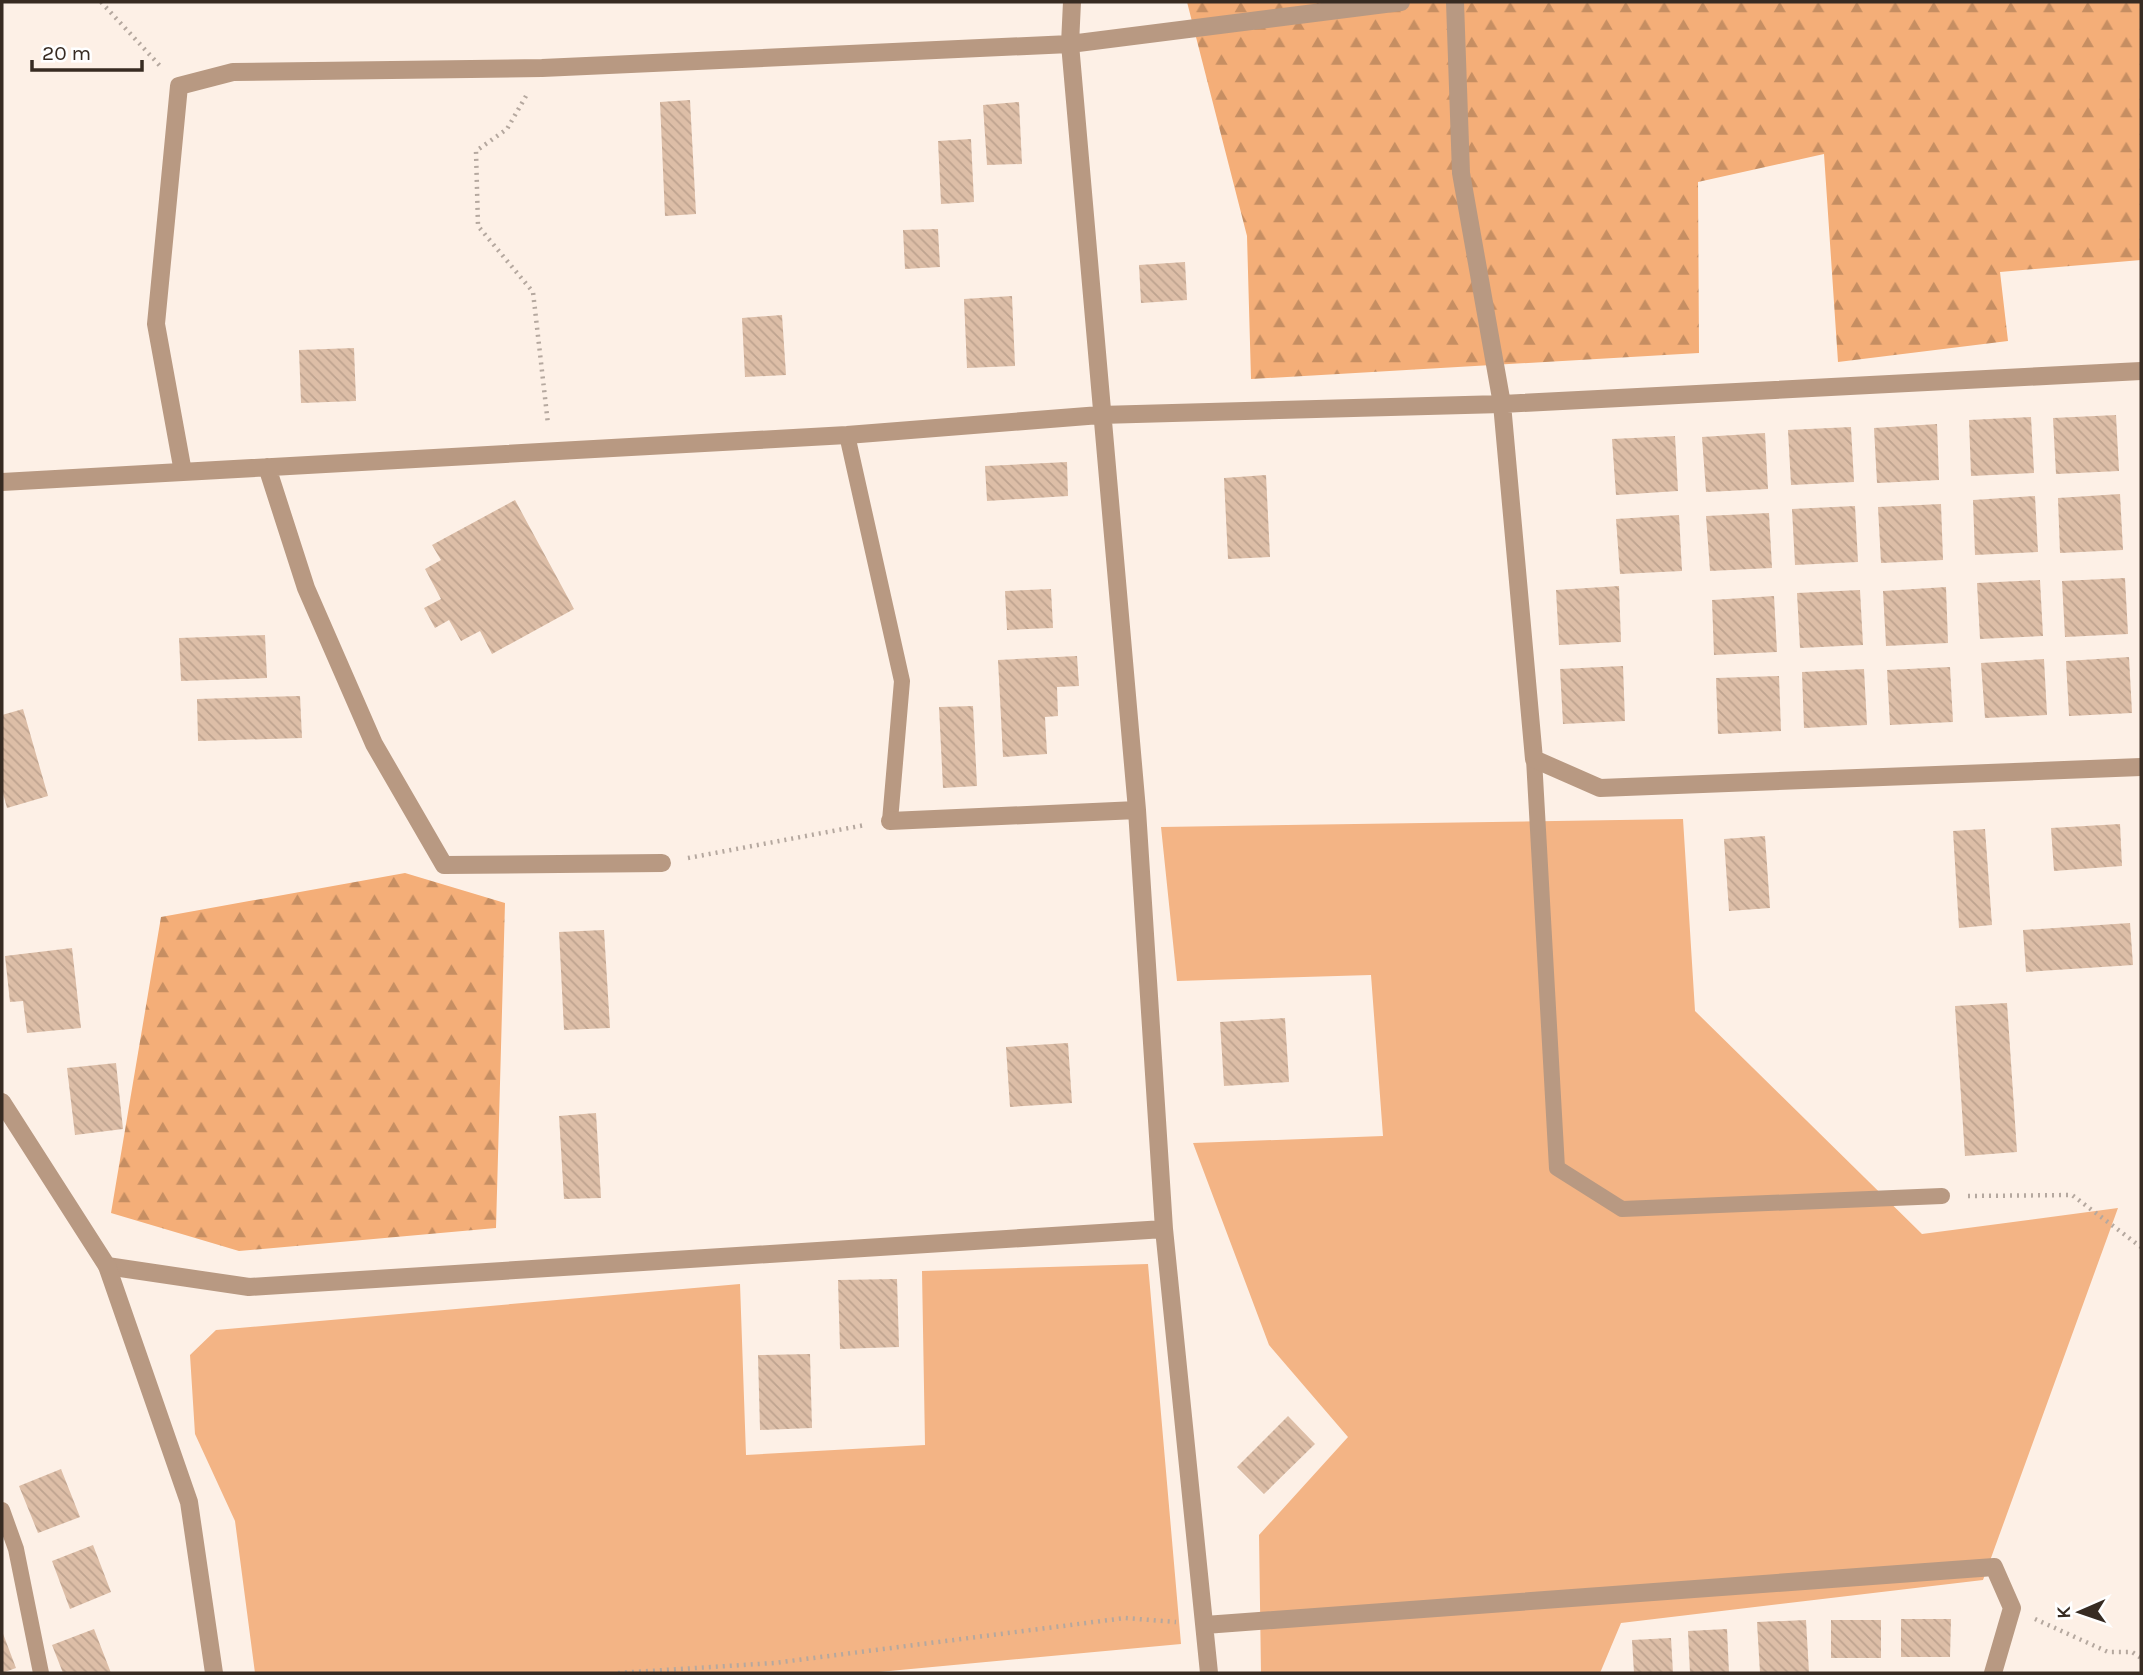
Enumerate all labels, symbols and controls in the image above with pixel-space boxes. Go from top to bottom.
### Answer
scale bar [32,28,142,72]
text: 20 m [42,41,91,65]
north arrow [2045,1577,2115,1647]
text: K [2053,1605,2075,1619]

